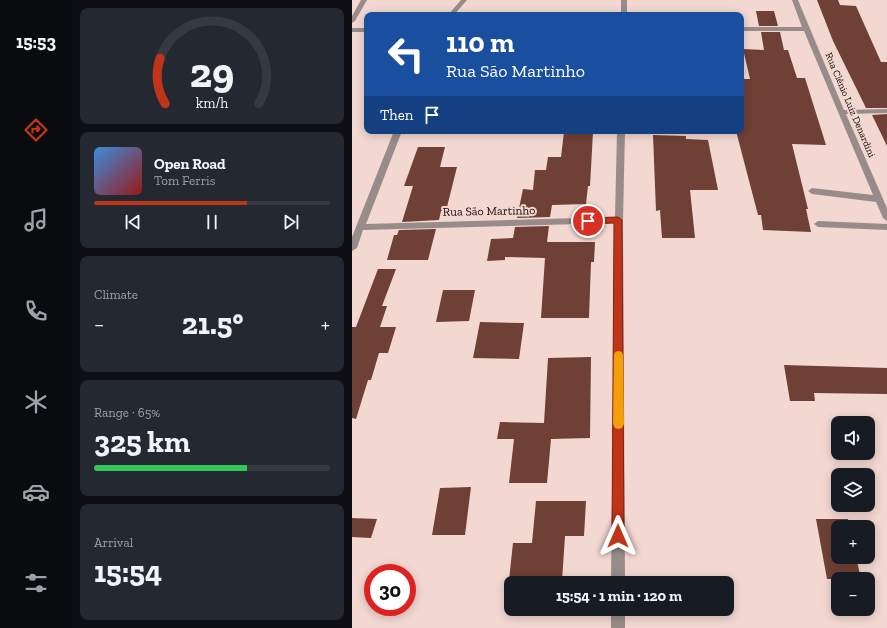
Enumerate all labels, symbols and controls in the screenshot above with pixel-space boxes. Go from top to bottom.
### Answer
text: 110 m [446,26,515,59]
icon: left [380,28,432,80]
text: 15:53 [16,31,56,53]
text: 29 [190,48,234,98]
street label: Rua Clênio Luiz Denardini [822,51,878,159]
text: Rua São Martinho [446,60,585,82]
text: km/h [196,95,228,112]
icon: arrive [421,104,443,126]
text: Then [380,106,413,124]
icon: directions [22,116,50,144]
text: Open Road [154,155,226,173]
text: Tom Ferris [154,173,215,188]
street label: Rua São Martinho [443,203,535,219]
pin [571,204,605,238]
icon: music [22,206,50,234]
icon: arrive [577,210,599,232]
icon: previous [122,211,144,233]
icon: pause [201,211,223,233]
icon: next [280,211,302,233]
text: Climate [94,287,138,302]
icon: phone [22,297,50,325]
text: 21.5° [182,306,243,342]
text: − [94,311,104,338]
text: + [321,311,330,338]
icon: climate [22,388,50,416]
text: Range · 65% [94,405,160,420]
map controls [831,416,875,616]
button: sound [831,416,875,460]
text: 325 km [94,424,190,460]
button: layers [831,468,875,512]
icon: car [22,478,50,506]
position arrow [597,515,639,557]
button: + [831,520,875,564]
text: Arrival [94,535,133,550]
text: 15:54 [94,554,162,590]
speed limit sign: 30 [364,564,416,616]
icon: filters [22,569,50,597]
button: − [831,572,875,616]
text: 15:54 · 1 min · 120 m [556,587,682,605]

